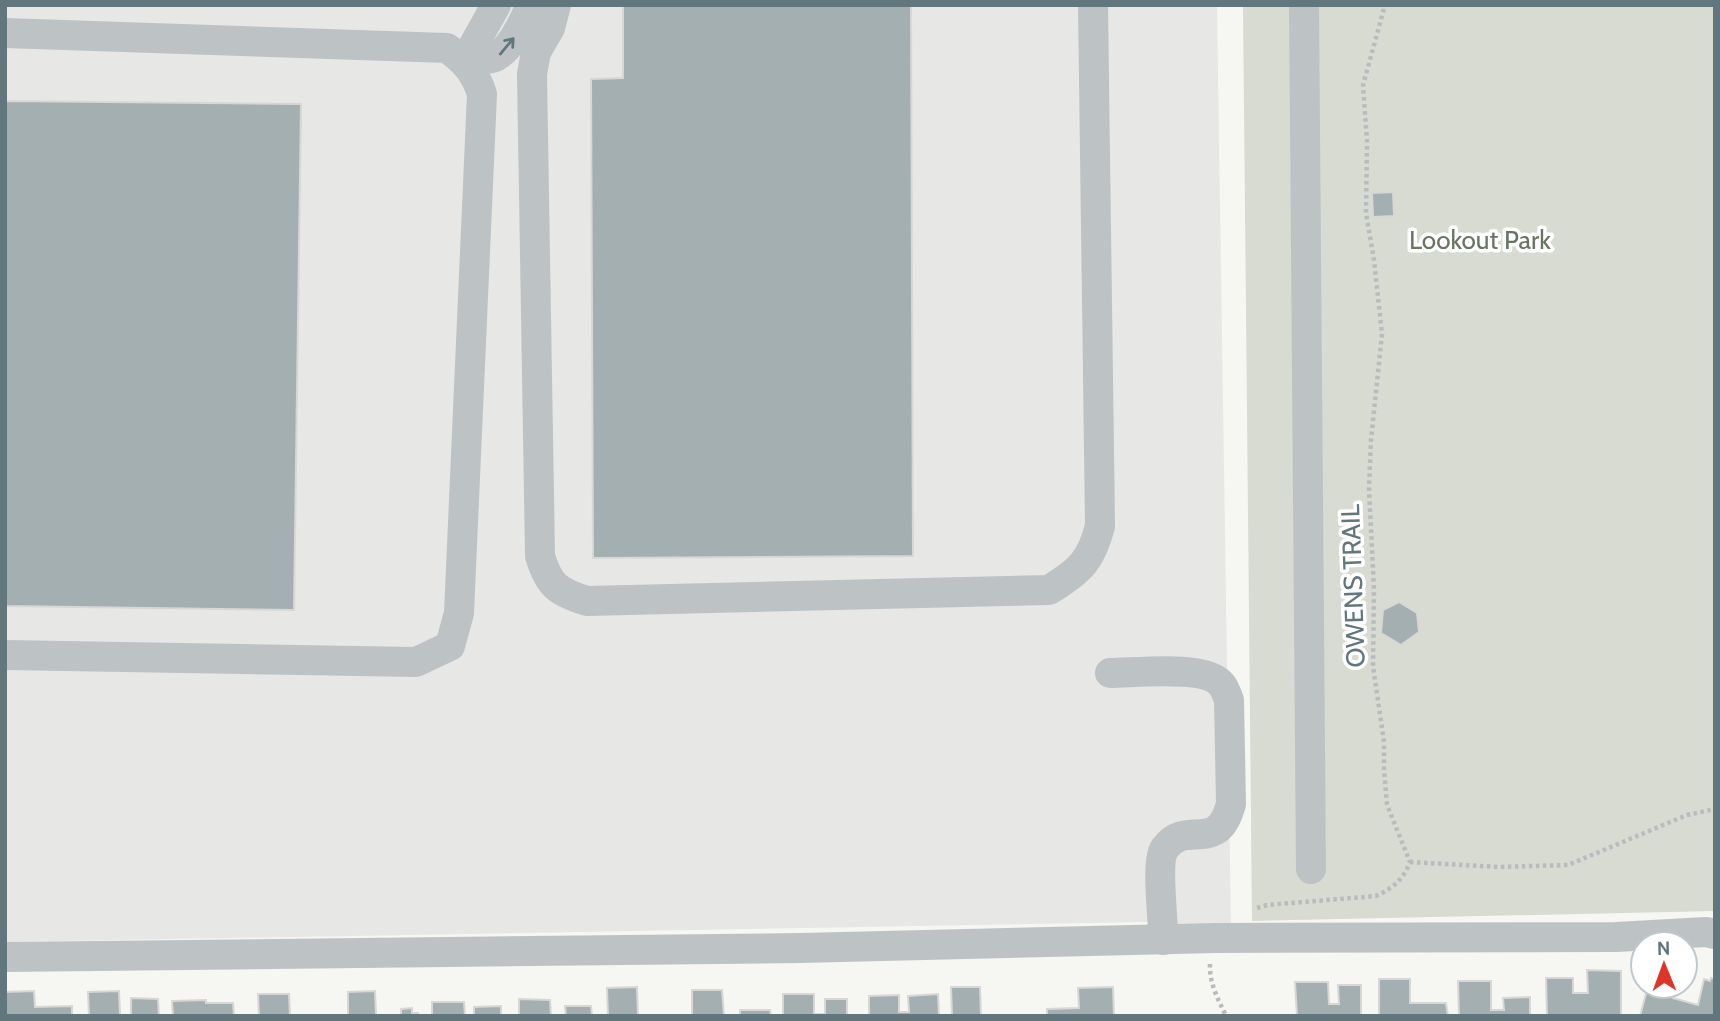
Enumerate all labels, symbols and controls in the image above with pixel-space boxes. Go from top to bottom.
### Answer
one-way arrow [499,37,515,55]
park label: Lookout Park [1409,224,1551,256]
street label: OWENS TRAIL [1334,504,1372,668]
north arrow [1629,930,1699,1000]
text: N [1657,937,1671,960]

